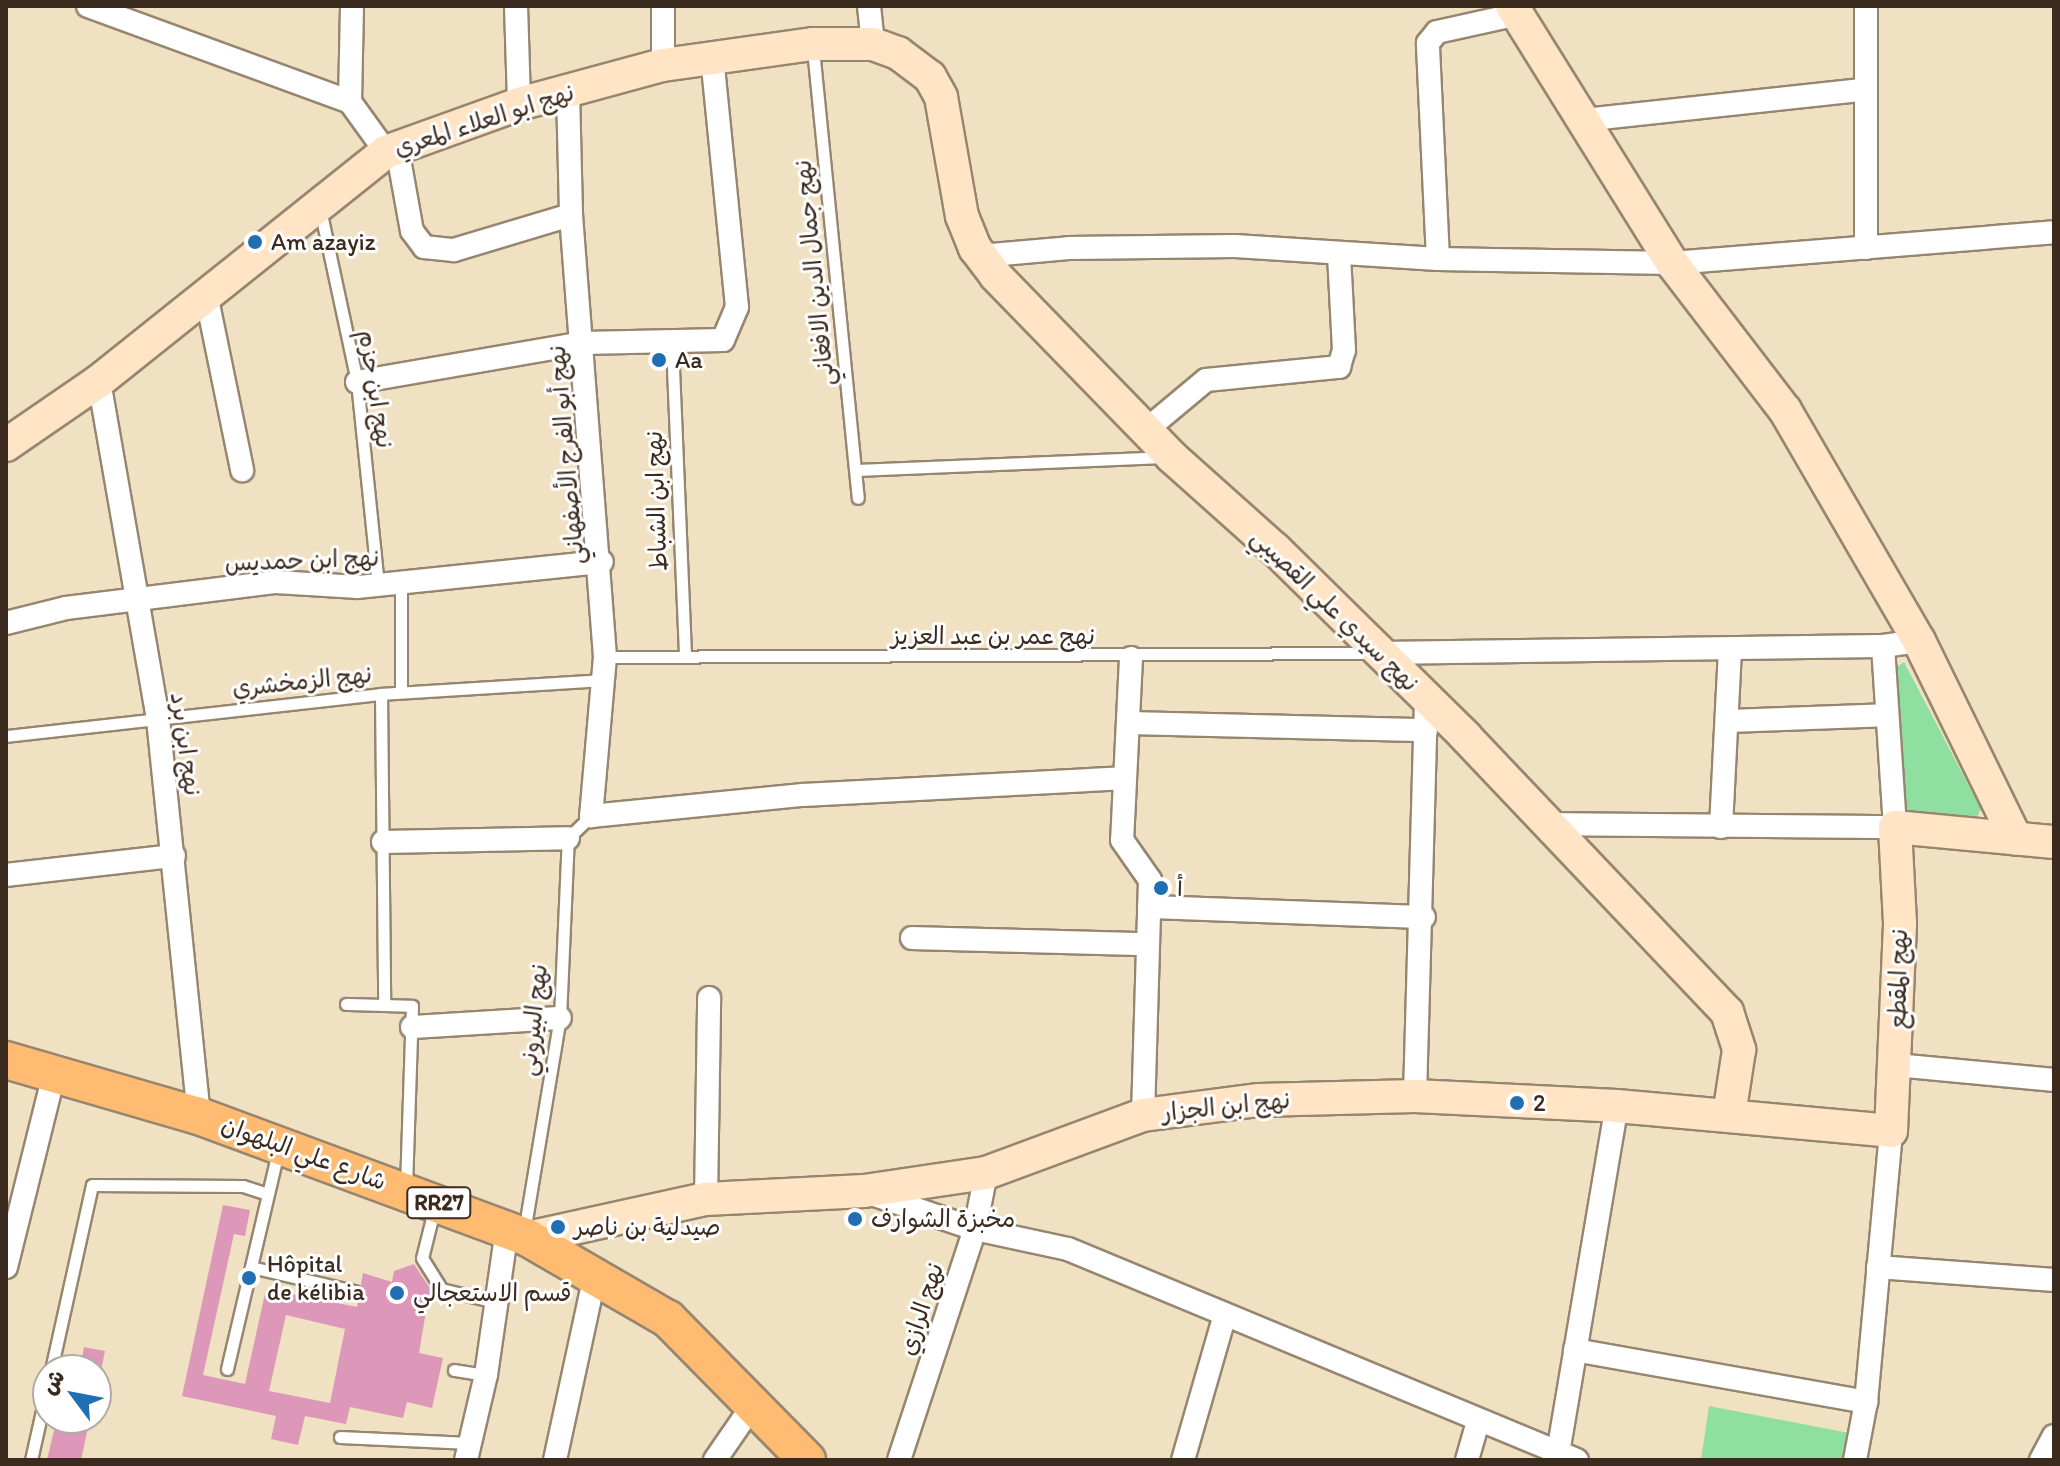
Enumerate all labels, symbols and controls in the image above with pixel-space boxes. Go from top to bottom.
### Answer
street label: نهج ابو العلاء المعري [390,77,578,163]
street label: نهج جمال الدين الافغاني [788,159,840,387]
place label: Am azayiz [271,228,376,256]
marker: Am azayiz [246,233,264,251]
street label: نهج ابن حزم [352,328,400,450]
street label: نهج أبو الفرج الأصفهاني [542,344,590,566]
place label: Aa [675,346,703,374]
marker: Aa [650,351,668,369]
street label: نهج ابن الشباط [639,430,673,572]
street label: نهج سيدي علي القصيبي [1245,523,1425,697]
street label: نهج ابن حمديس [224,543,380,577]
street label: نهج عمر بن عبد العزيز [891,622,1095,650]
street label: نهج الزمخشري [231,659,373,703]
street label: نهج ابن برد [165,691,207,797]
place label: أ [1177,874,1183,902]
marker: أ [1152,879,1170,897]
street label: نهج المقطع [1883,928,1913,1030]
street label: نهج البيروني [513,963,553,1077]
street label: نهج ابن الجزار [1161,1085,1291,1127]
place label: 2 [1533,1089,1546,1117]
marker: 2 [1508,1094,1526,1112]
street label: شارع علي البلهوان [218,1110,390,1196]
road number: RR27 [405,1185,473,1221]
place label: مخبزة الشوارف [871,1205,1015,1233]
marker: مخبزة الشوارف [846,1210,864,1228]
place label: صيدلية بن ناصر [574,1213,720,1241]
marker: صيدلية بن ناصر [549,1218,567,1236]
place label: Hôpital de kélibia [267,1250,365,1306]
street label: نهج الرازي [893,1259,949,1359]
marker: Hôpital de kélibia [238,1267,260,1289]
place label: قسم الاستعجالي [413,1279,572,1307]
marker: قسم الاستعجالي [388,1284,406,1302]
north arrow [32,1354,112,1434]
text: ش [35,1365,71,1400]

